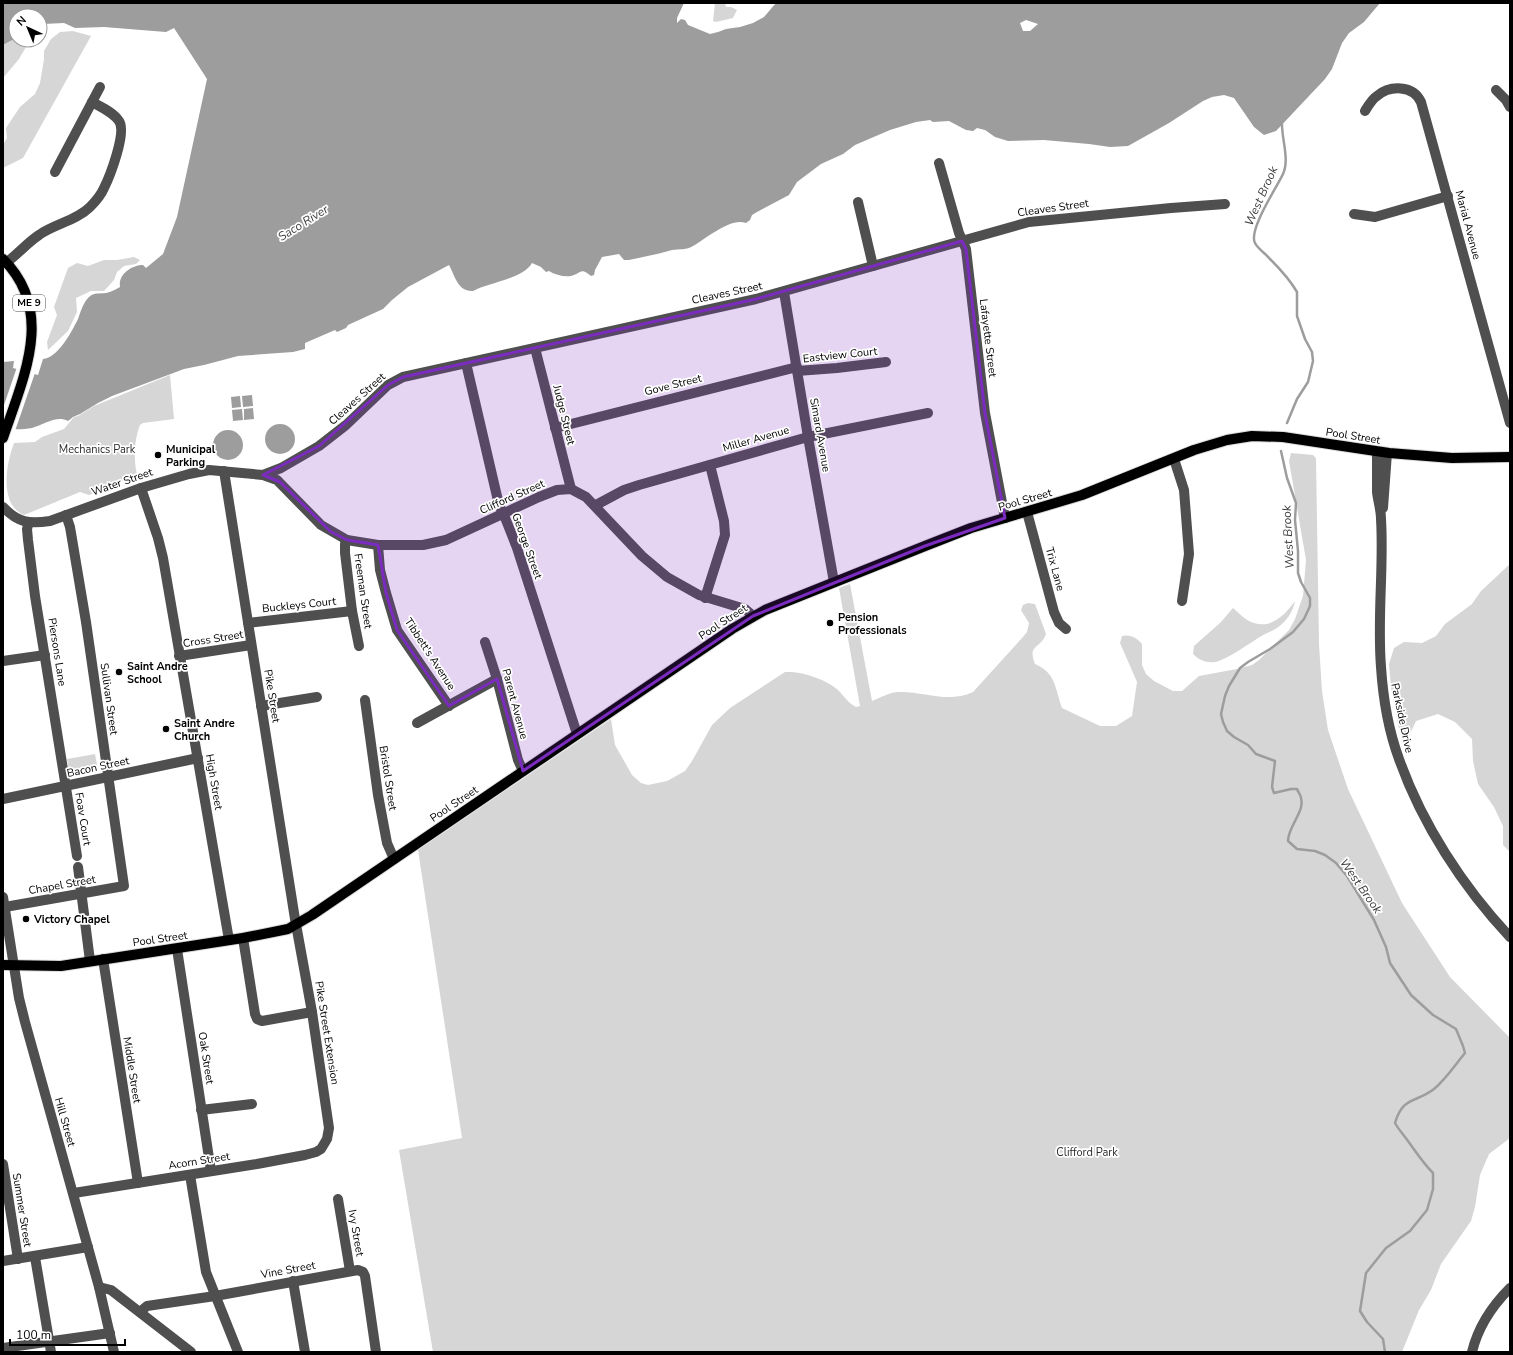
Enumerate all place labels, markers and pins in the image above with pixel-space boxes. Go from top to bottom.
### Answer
place label: Municipal Parking [166,442,216,470]
marker: Municipal Parking [153,450,163,460]
place label: Pension Professionals [838,610,907,638]
marker: Pension Professionals [825,618,835,628]
place label: Saint Andre School [127,659,188,687]
marker: Saint Andre School [114,667,124,677]
place label: Saint Andre Church [174,716,235,744]
marker: Saint Andre Church [161,724,171,734]
place label: Victory Chapel [33,912,110,927]
marker: Victory Chapel [21,914,31,924]

